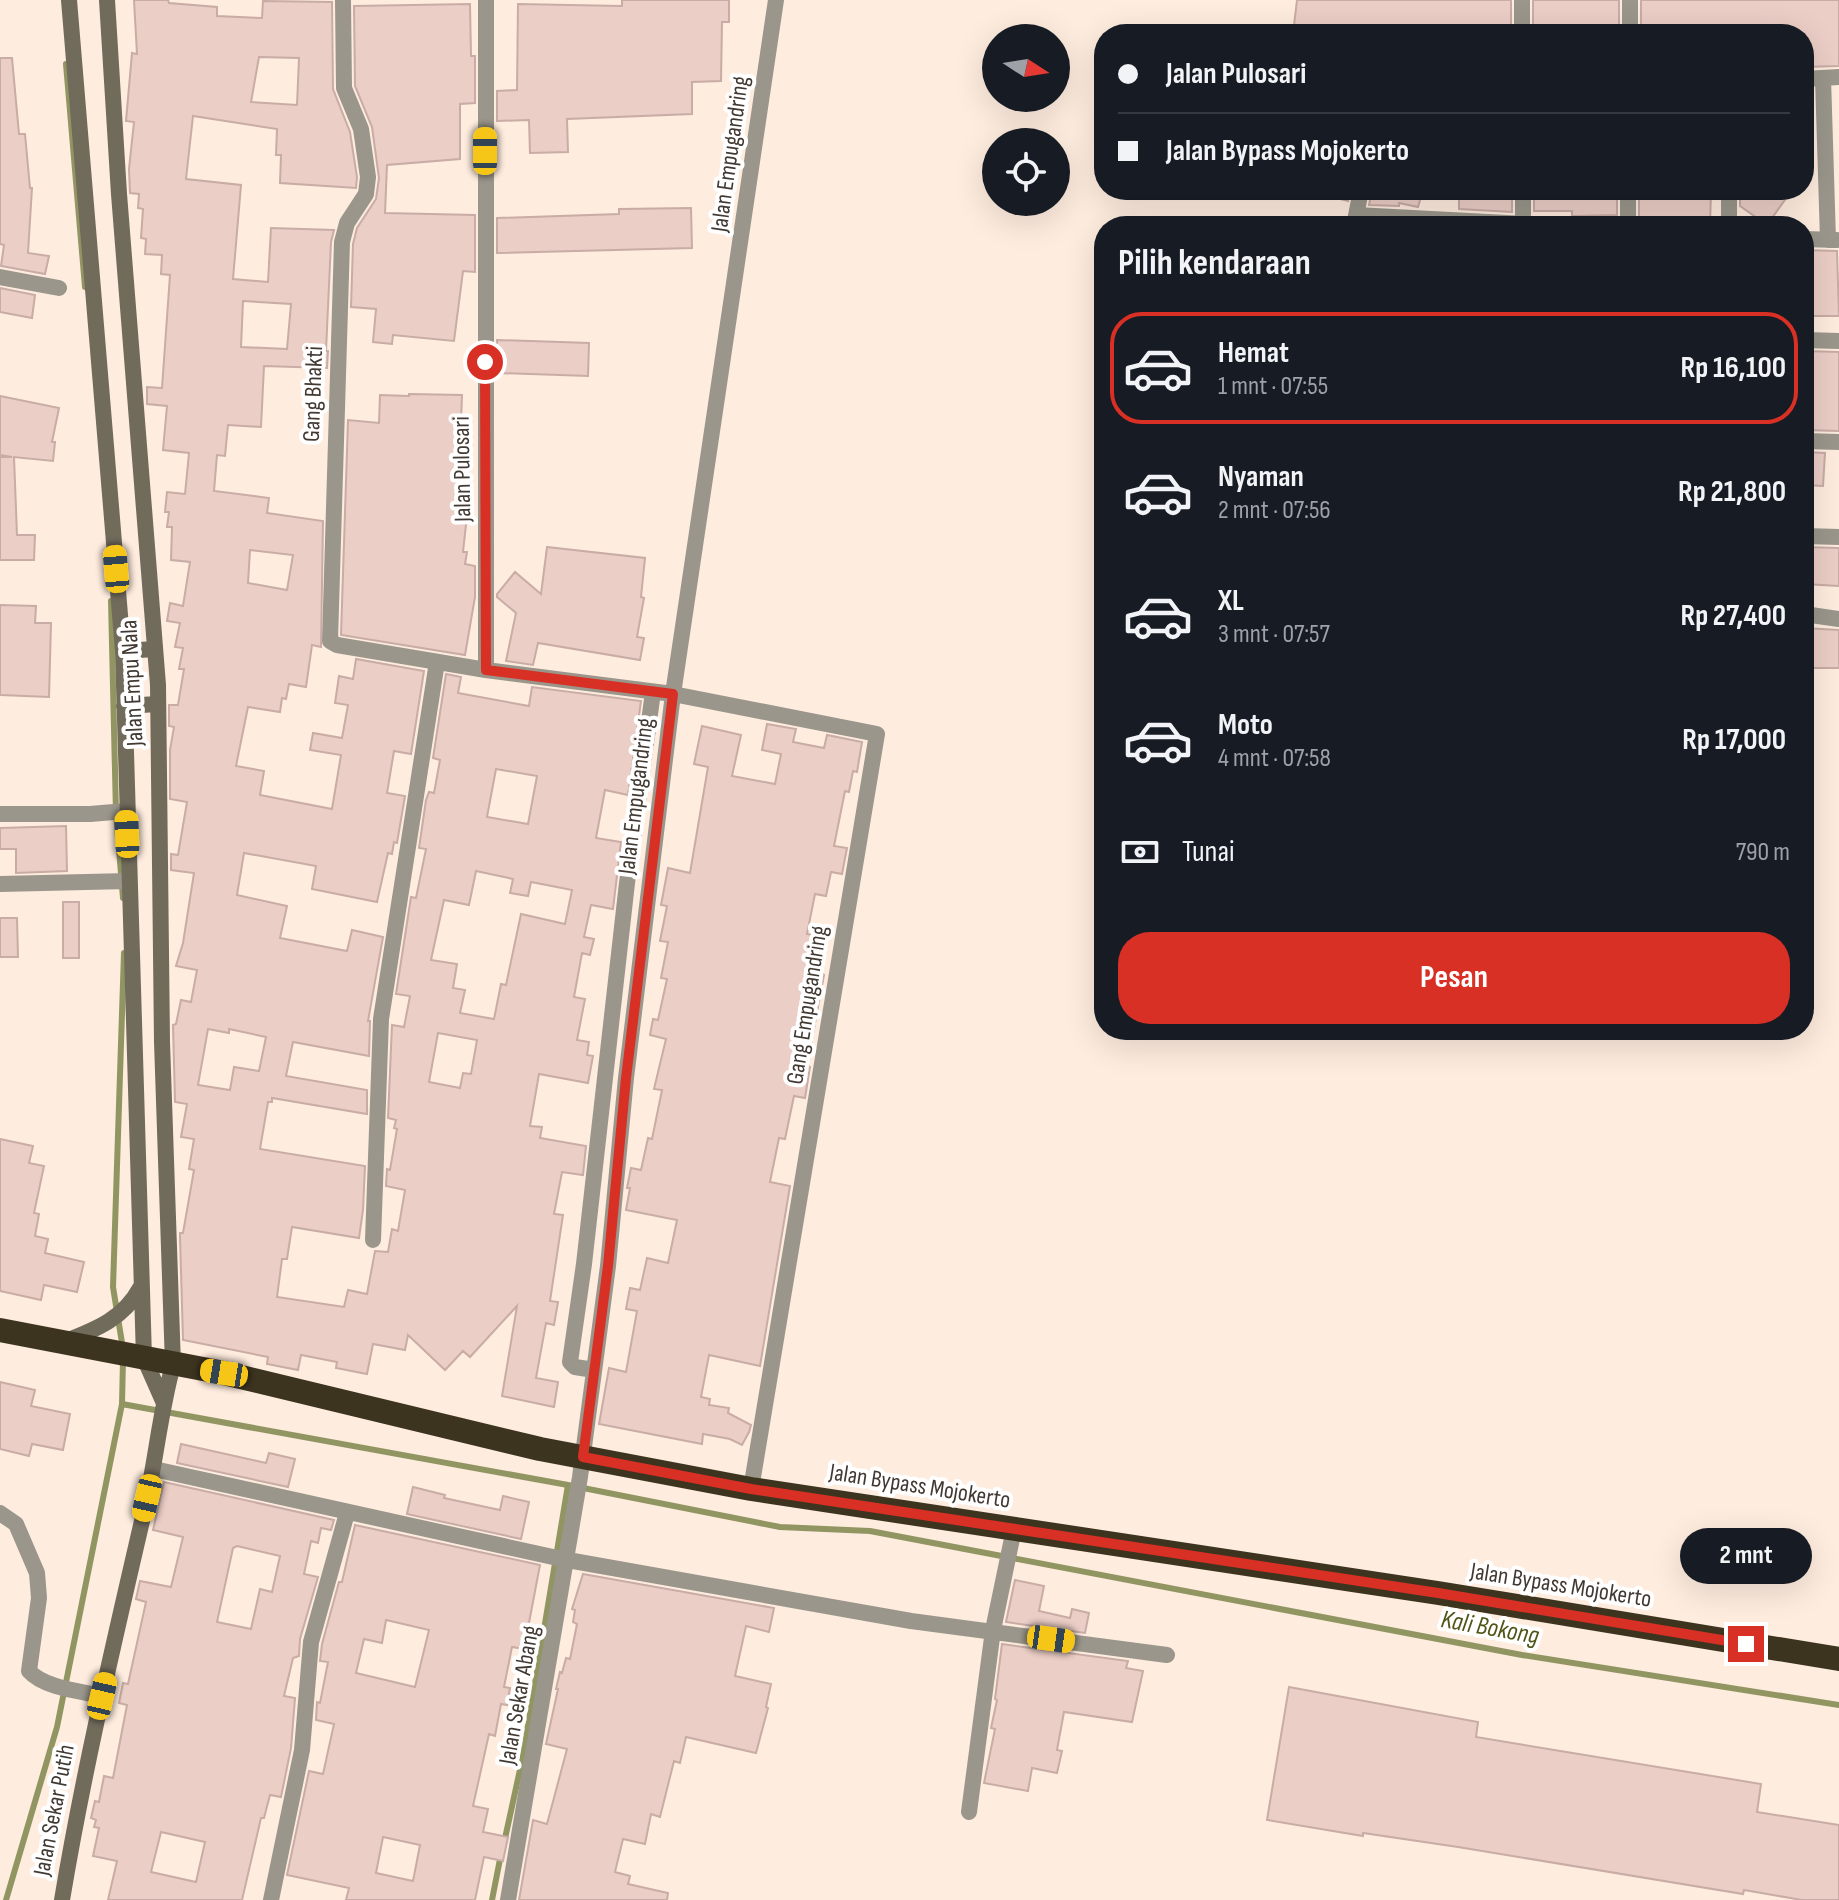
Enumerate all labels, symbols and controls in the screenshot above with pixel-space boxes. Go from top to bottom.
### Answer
north arrow [982,24,1070,112]
map controls [982,24,1070,216]
text: Jalan Pulosari [1166,56,1306,92]
street label: Jalan Empugandring [705,74,755,235]
car [473,127,497,175]
button: locate [982,128,1070,216]
text: Jalan Bypass Mojokerto [1166,133,1409,169]
text: Pilih kendaraan [1118,242,1311,285]
icon: car [1122,332,1194,404]
text: Hemat [1218,335,1289,371]
route start [467,344,503,380]
street label: Gang Bhakti [297,346,329,442]
text: Rp 16,100 [1681,350,1786,386]
text: 1 mnt · 07:55 [1218,371,1328,402]
street label: Jalan Pulosari [447,416,477,523]
icon: car [1122,456,1194,528]
text: Nyaman [1218,459,1304,495]
text: Rp 21,800 [1678,474,1786,510]
text: 2 mnt · 07:56 [1218,495,1331,526]
car [102,544,130,594]
icon: car [1122,580,1194,652]
text: XL [1218,583,1244,619]
text: Rp 27,400 [1680,598,1786,634]
street label: Jalan Empu Nala [114,619,150,748]
text: 3 mnt · 07:57 [1218,619,1330,650]
icon: car [1122,704,1194,776]
text: Moto [1218,707,1273,743]
street label: Jalan Empugandring [612,716,660,877]
text: Rp 17,000 [1682,722,1786,758]
text: 4 mnt · 07:58 [1218,743,1331,774]
car [114,810,140,858]
icon: cash [1118,830,1162,874]
text: Tunai [1182,834,1235,870]
text: 790 m [1736,837,1790,868]
street label: Gang Empugandring [780,924,834,1086]
button: Pesan [1118,932,1790,1024]
car [198,1357,250,1389]
street label: Jalan Bypass Mojokerto [826,1457,1013,1515]
car [130,1472,164,1524]
callout: 2 mnt [1680,1528,1812,1584]
text: 2 mnt [1720,1540,1772,1571]
street label: Jalan Bypass Mojokerto [1467,1556,1654,1614]
water label: Kali Bokong [1439,1604,1542,1652]
street label: Jalan Sekar Abang [492,1623,545,1768]
car [1026,1624,1076,1654]
route end [1728,1626,1764,1662]
car [85,1670,119,1722]
street label: Jalan Sekar Putih [27,1742,81,1879]

